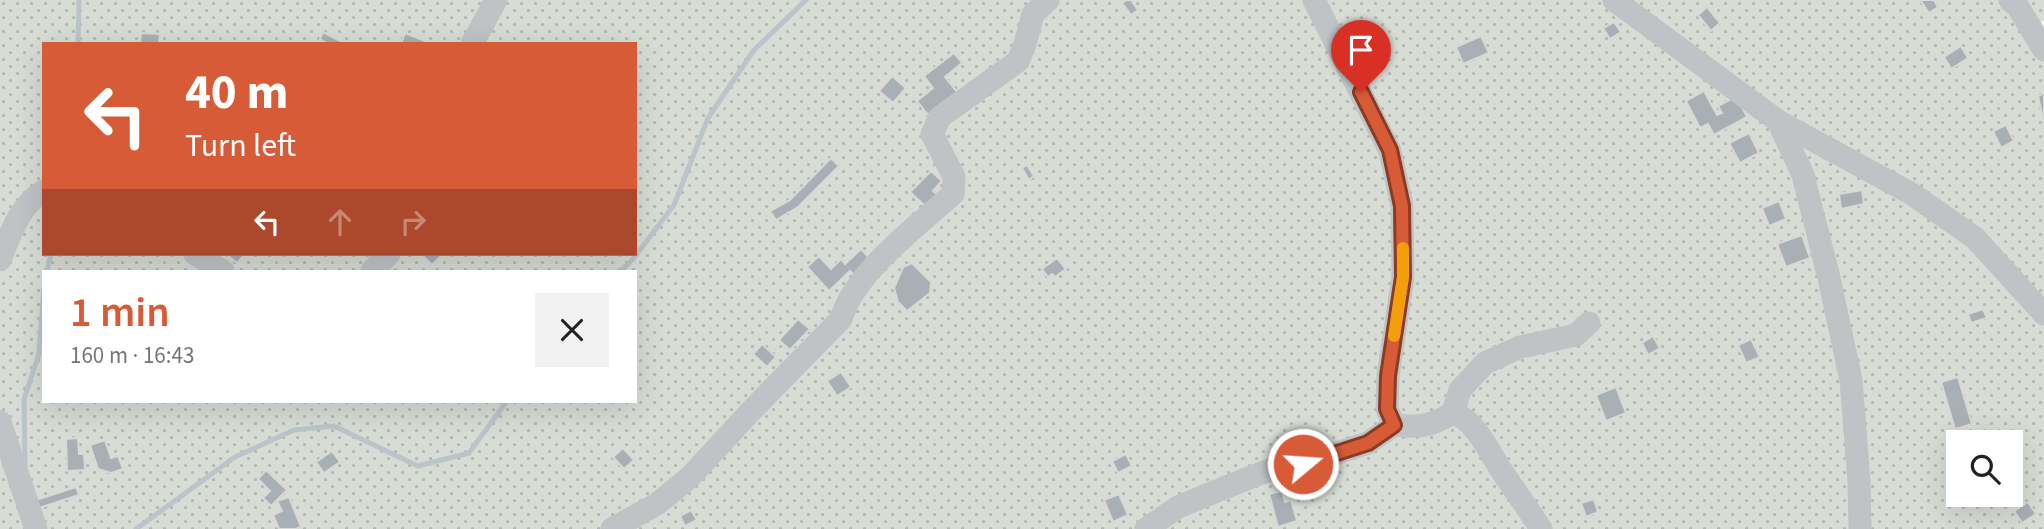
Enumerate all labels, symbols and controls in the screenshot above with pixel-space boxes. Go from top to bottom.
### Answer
pin [1331,20,1391,92]
icon: arrive [1342,31,1380,69]
text: 40 m [185,58,289,128]
icon: left [70,70,161,161]
text: Turn left [185,123,296,169]
icon: left [248,203,286,241]
icon: ahead [321,203,359,241]
icon: right [394,203,432,241]
text: 1 min [70,283,170,343]
button: close [535,293,609,367]
text: 160 m · 16:43 [70,339,194,372]
position arrow [1266,427,1340,501]
map controls [1946,430,2023,507]
button: search [1946,430,2023,507]

